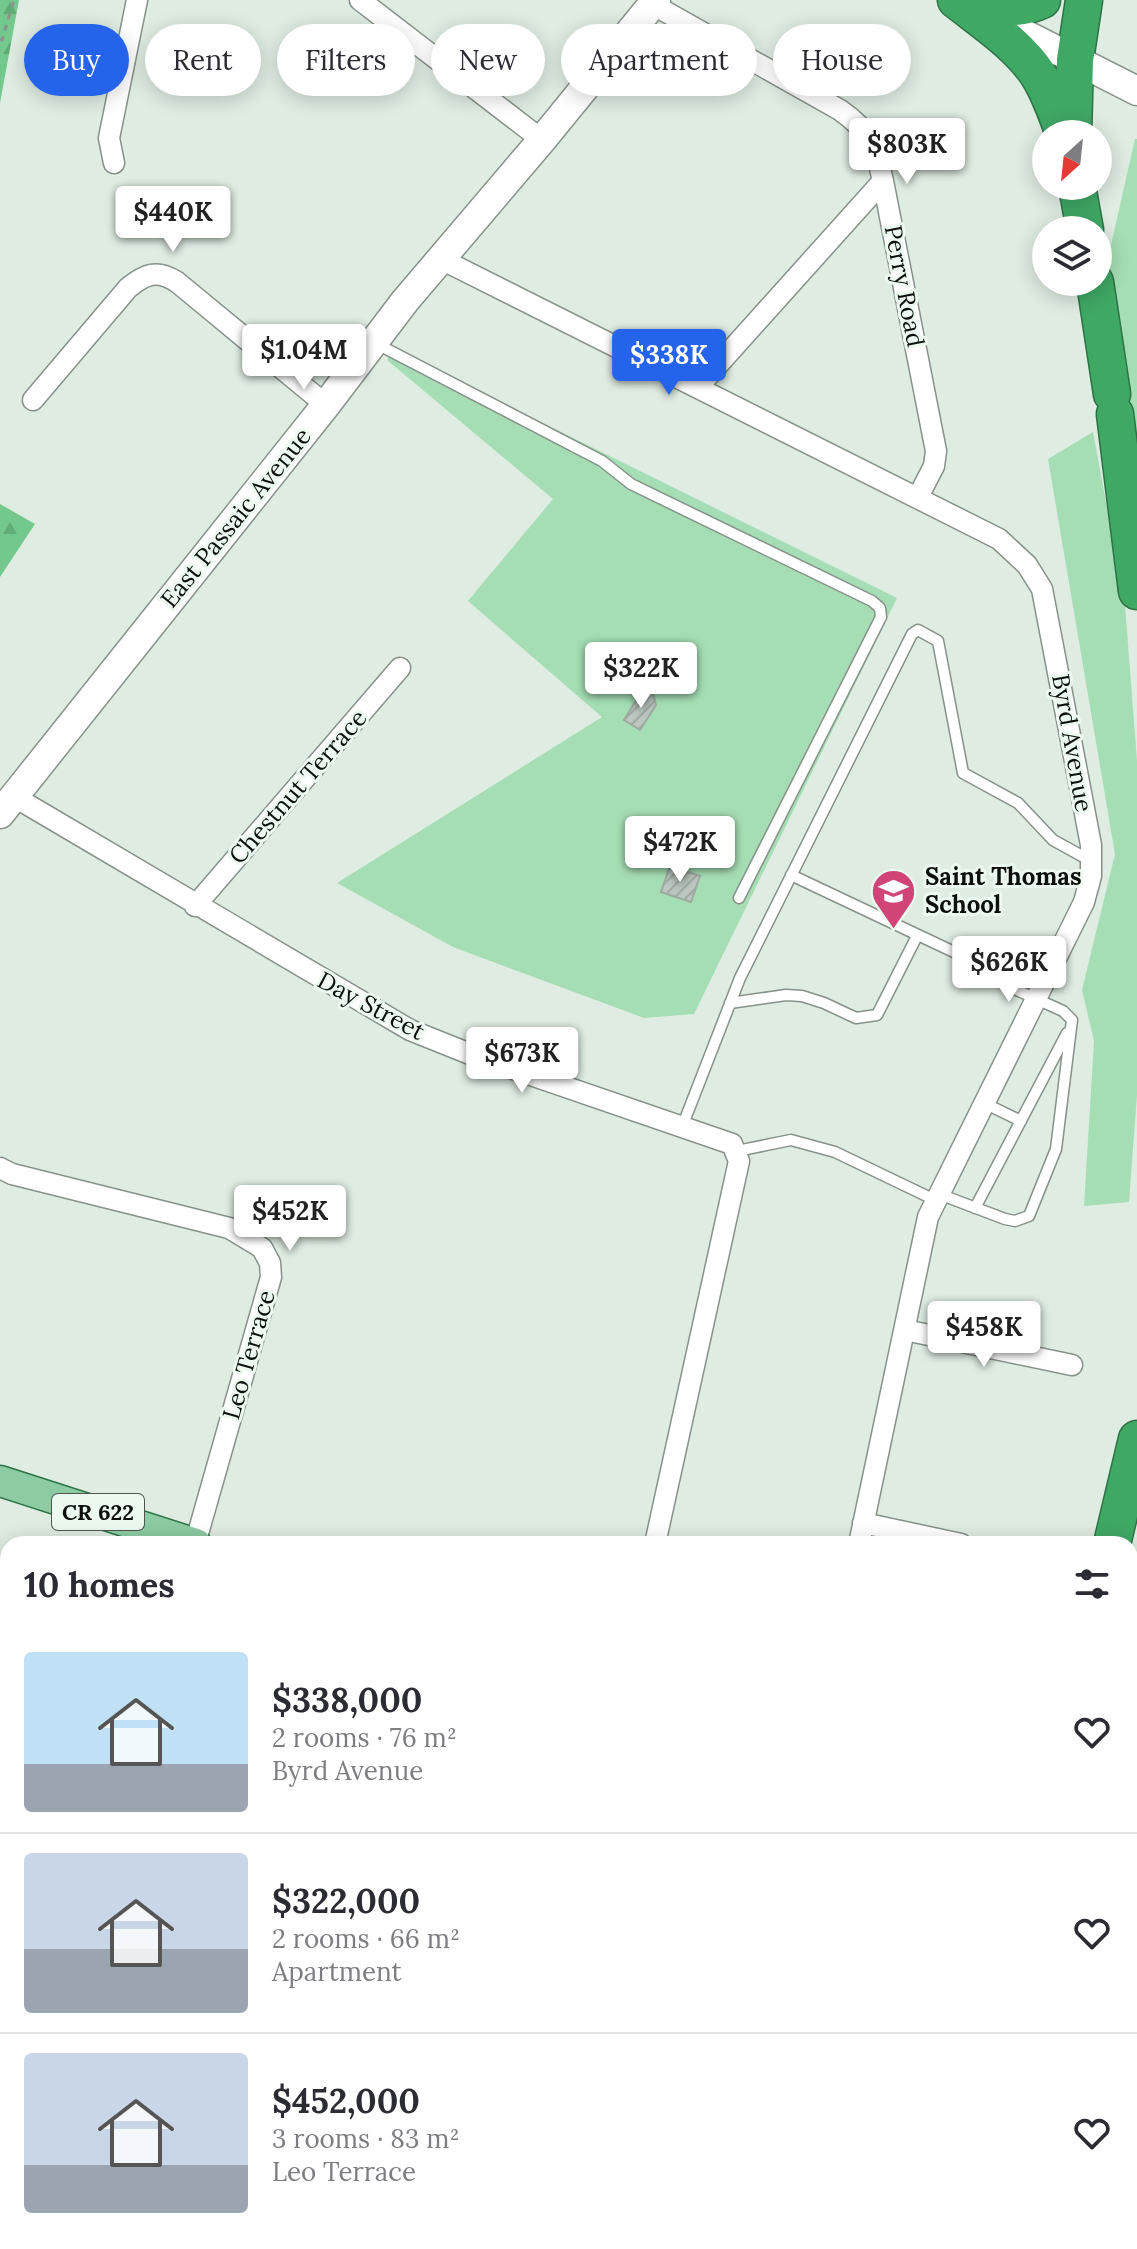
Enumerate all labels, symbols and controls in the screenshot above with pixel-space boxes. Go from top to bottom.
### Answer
chip: Buy [24,24,129,96]
chip: Rent [145,24,261,96]
chip: Filters [277,24,415,96]
chip: New [431,24,545,96]
chip: Apartment [561,24,757,96]
chip: House [773,24,911,96]
pin: $803K [851,118,963,186]
north arrow [1032,120,1112,200]
map controls [1032,120,1112,296]
text: $803K [867,127,947,160]
pin: $440K [117,186,229,254]
text: $440K [133,195,213,228]
button: layers [1032,216,1112,296]
street label: Perry Road [878,222,931,349]
pin: $1.04M [239,324,369,392]
pin: $338K [613,329,725,397]
text: $1.04M [260,333,348,366]
text: $338K [630,338,708,371]
street label: East Passaic Avenue [153,421,318,614]
pin: $322K [585,642,697,710]
text: $322K [603,651,679,684]
street label: Byrd Avenue [1045,671,1100,814]
street label: Chestnut Terrace [222,703,373,870]
pin: $472K [624,816,736,884]
text: $472K [643,825,717,858]
place label: Saint Thomas School [925,861,1082,920]
school or university icon: Saint Thomas School [870,867,918,930]
pin: $626K [953,936,1065,1004]
text: $626K [970,945,1048,978]
street label: Day Street [312,964,431,1047]
pin: $673K [466,1027,578,1095]
text: $673K [484,1036,560,1069]
pin: $452K [234,1185,346,1253]
text: $452K [252,1194,328,1227]
street label: Leo Terrace [215,1287,282,1423]
pin: $458K [928,1301,1040,1369]
text: $458K [946,1310,1022,1343]
road number: CR 622 [52,1494,144,1530]
icon: filters [1070,1562,1114,1606]
text: 10 homes [24,1563,175,1606]
text: $338,000 [272,1678,422,1721]
icon: home [88,1684,184,1780]
icon: heart [1070,1710,1114,1754]
text: 2 rooms · 76 m² [272,1721,457,1754]
text: Byrd Avenue [272,1754,423,1787]
text: $322,000 [272,1879,420,1922]
icon: home [88,1885,184,1981]
icon: heart [1070,1911,1114,1955]
text: 2 rooms · 66 m² [272,1922,460,1955]
text: Apartment [272,1955,402,1988]
text: $452,000 [272,2079,420,2122]
icon: home [88,2085,184,2181]
icon: heart [1070,2111,1114,2155]
text: 3 rooms · 83 m² [272,2122,459,2155]
text: Leo Terrace [272,2155,416,2188]

